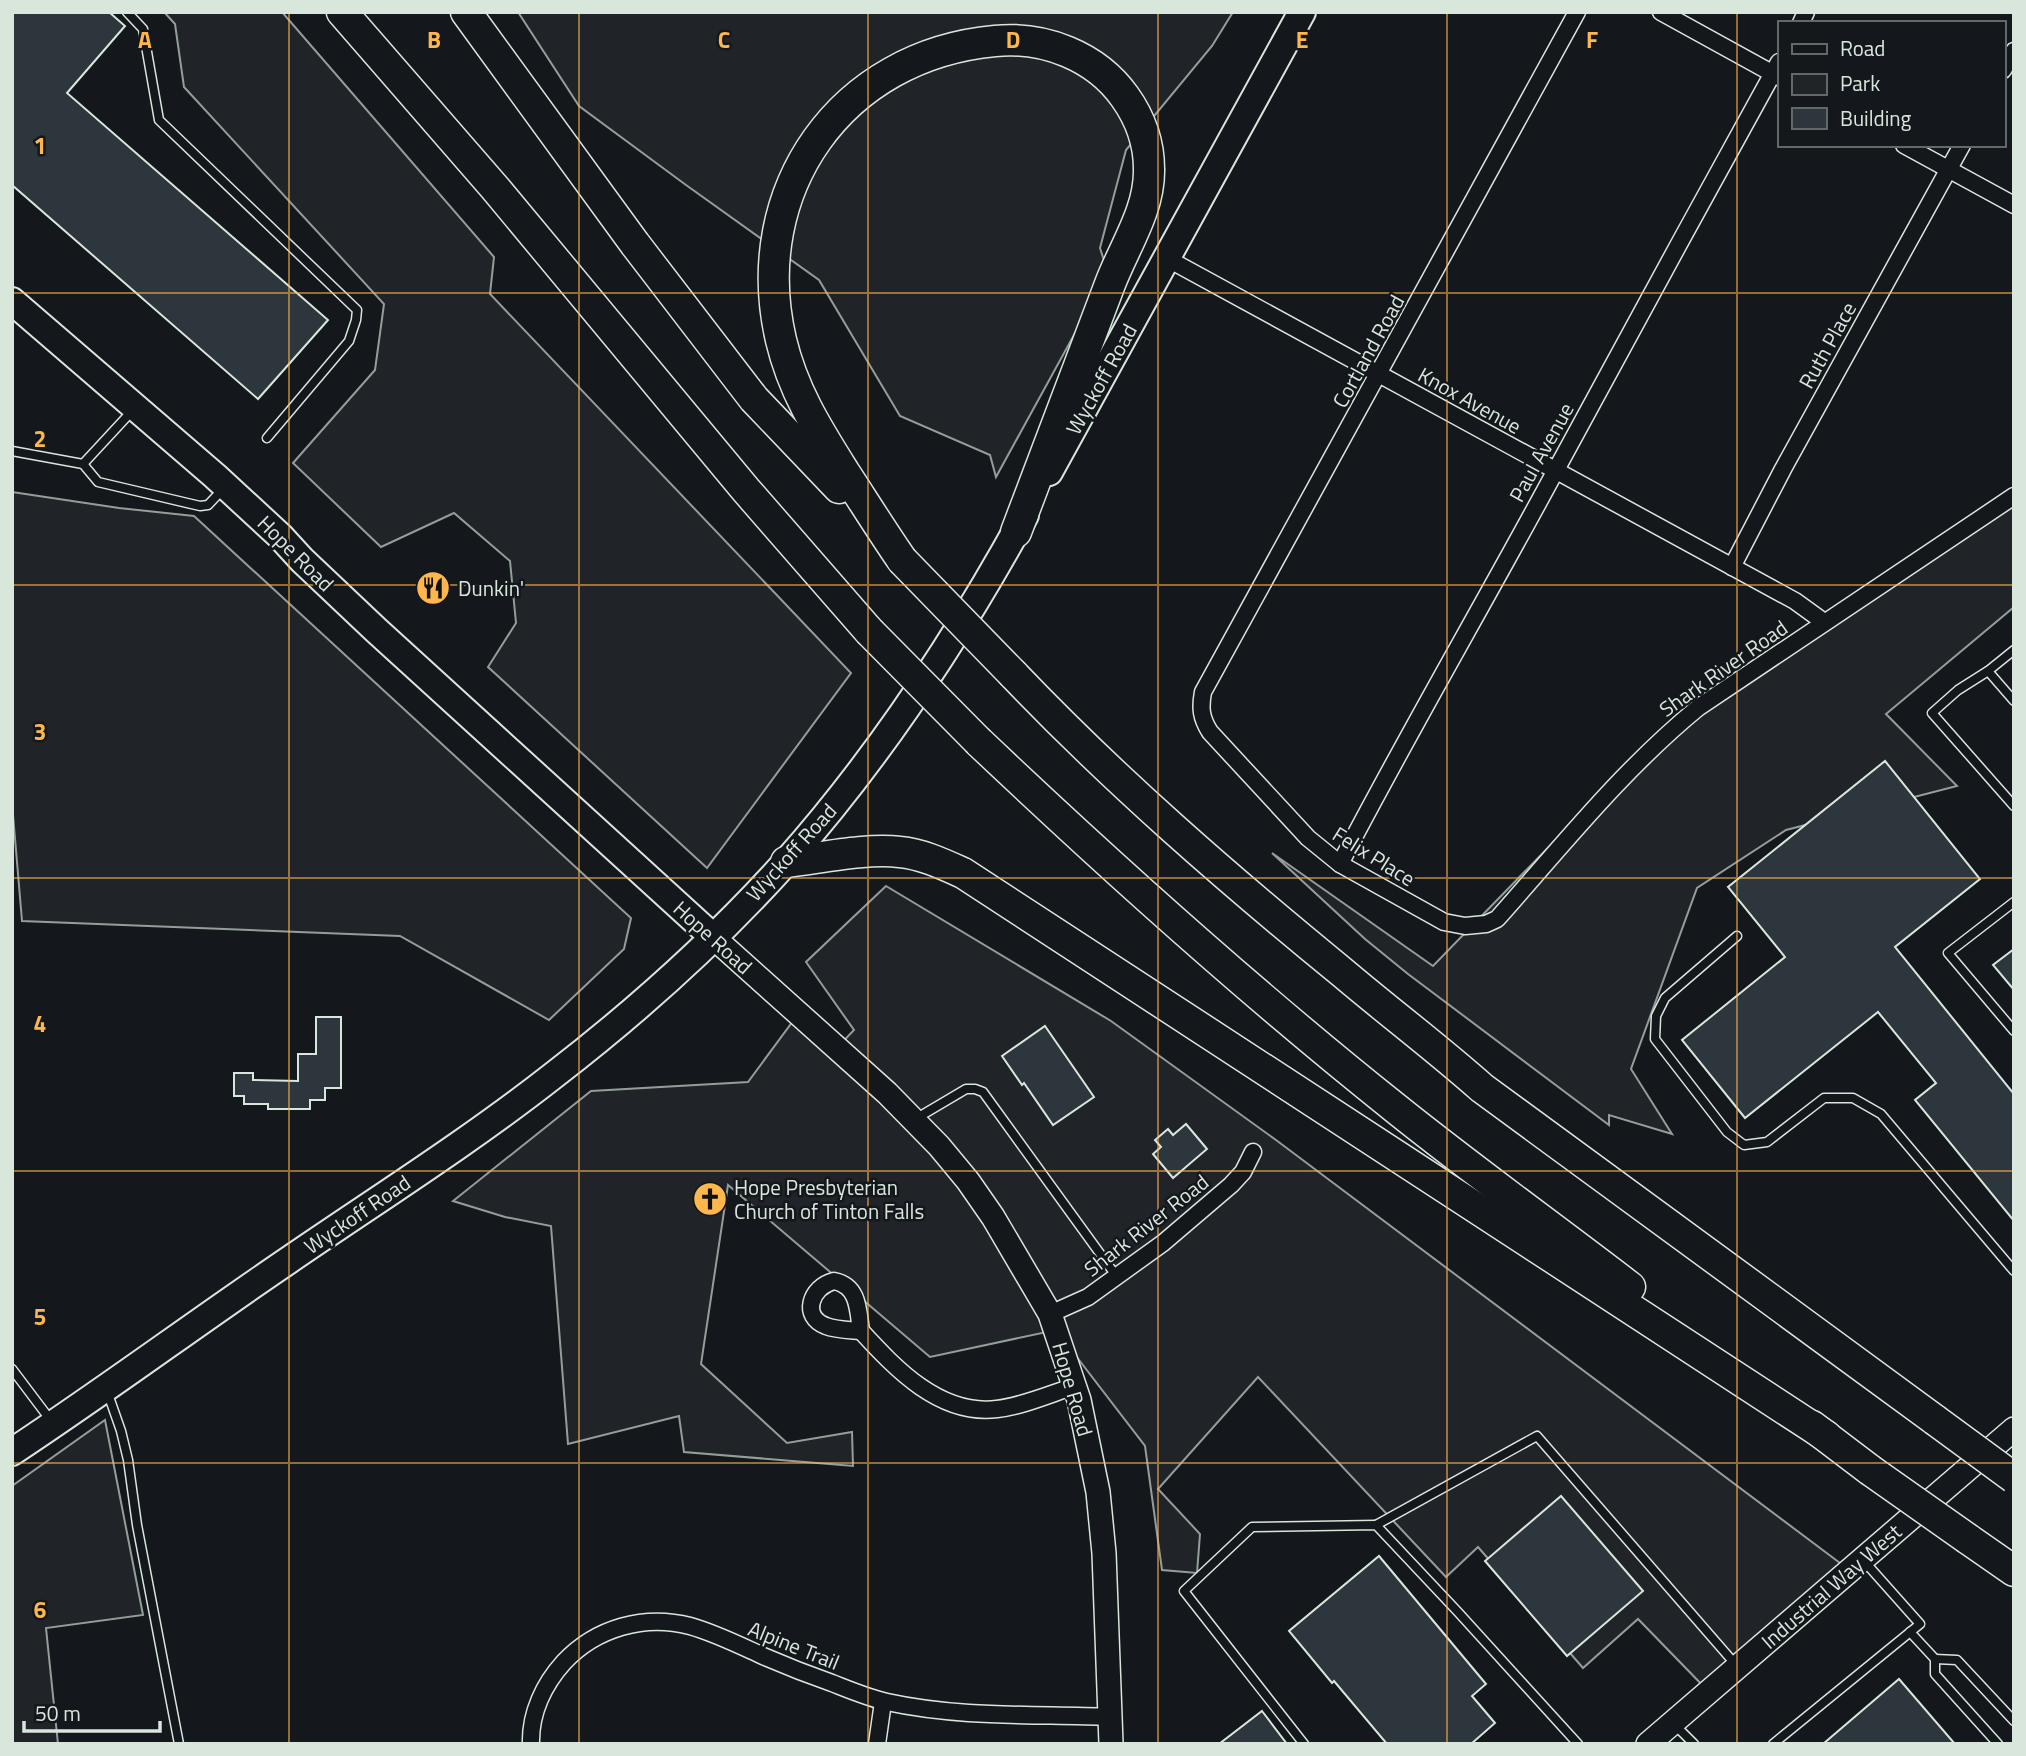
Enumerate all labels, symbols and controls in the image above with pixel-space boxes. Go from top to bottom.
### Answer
legend [1778,21,2005,147]
text: A [138,22,152,57]
text: B [427,22,441,57]
text: C [718,22,730,57]
text: D [1006,22,1020,57]
text: E [1296,22,1308,57]
text: F [1586,22,1598,57]
text: Road [1840,32,1885,64]
text: Park [1840,67,1880,99]
text: Building [1840,102,1912,134]
text: 1 [34,128,46,163]
street label: Cortland Road [1324,289,1412,413]
street label: Ruth Place [1790,296,1864,394]
street label: Wyckoff Road [1057,318,1145,440]
street label: Knox Avenue [1412,358,1528,442]
street label: Paul Avenue [1501,396,1581,508]
text: 2 [34,421,46,456]
street label: Hope Road [250,507,342,599]
restaurant icon: Dunkin' [414,569,452,607]
place label: Dunkin' [458,572,524,604]
street label: Shark River Road [1652,612,1794,724]
text: 3 [34,714,46,749]
street label: Wyckoff Road [738,796,844,908]
street label: Felix Place [1326,818,1422,894]
street label: Hope Road [666,893,760,981]
text: 4 [34,1006,46,1041]
street label: Wyckoff Road [297,1166,417,1262]
street label: Shark River Road [1077,1166,1215,1284]
place label: Hope Presbyterian Church of Tinton Falls [734,1171,924,1227]
church icon: Hope Presbyterian Church of Tinton Falls [691,1180,729,1218]
text: 5 [34,1299,46,1334]
street label: Hope Road [1044,1338,1102,1440]
street label: Industrial Way West [1754,1515,1909,1656]
text: 6 [34,1592,47,1627]
street label: Alpine Trail [743,1612,845,1678]
scale bar [24,1690,161,1734]
text: 50 m [35,1697,81,1729]

